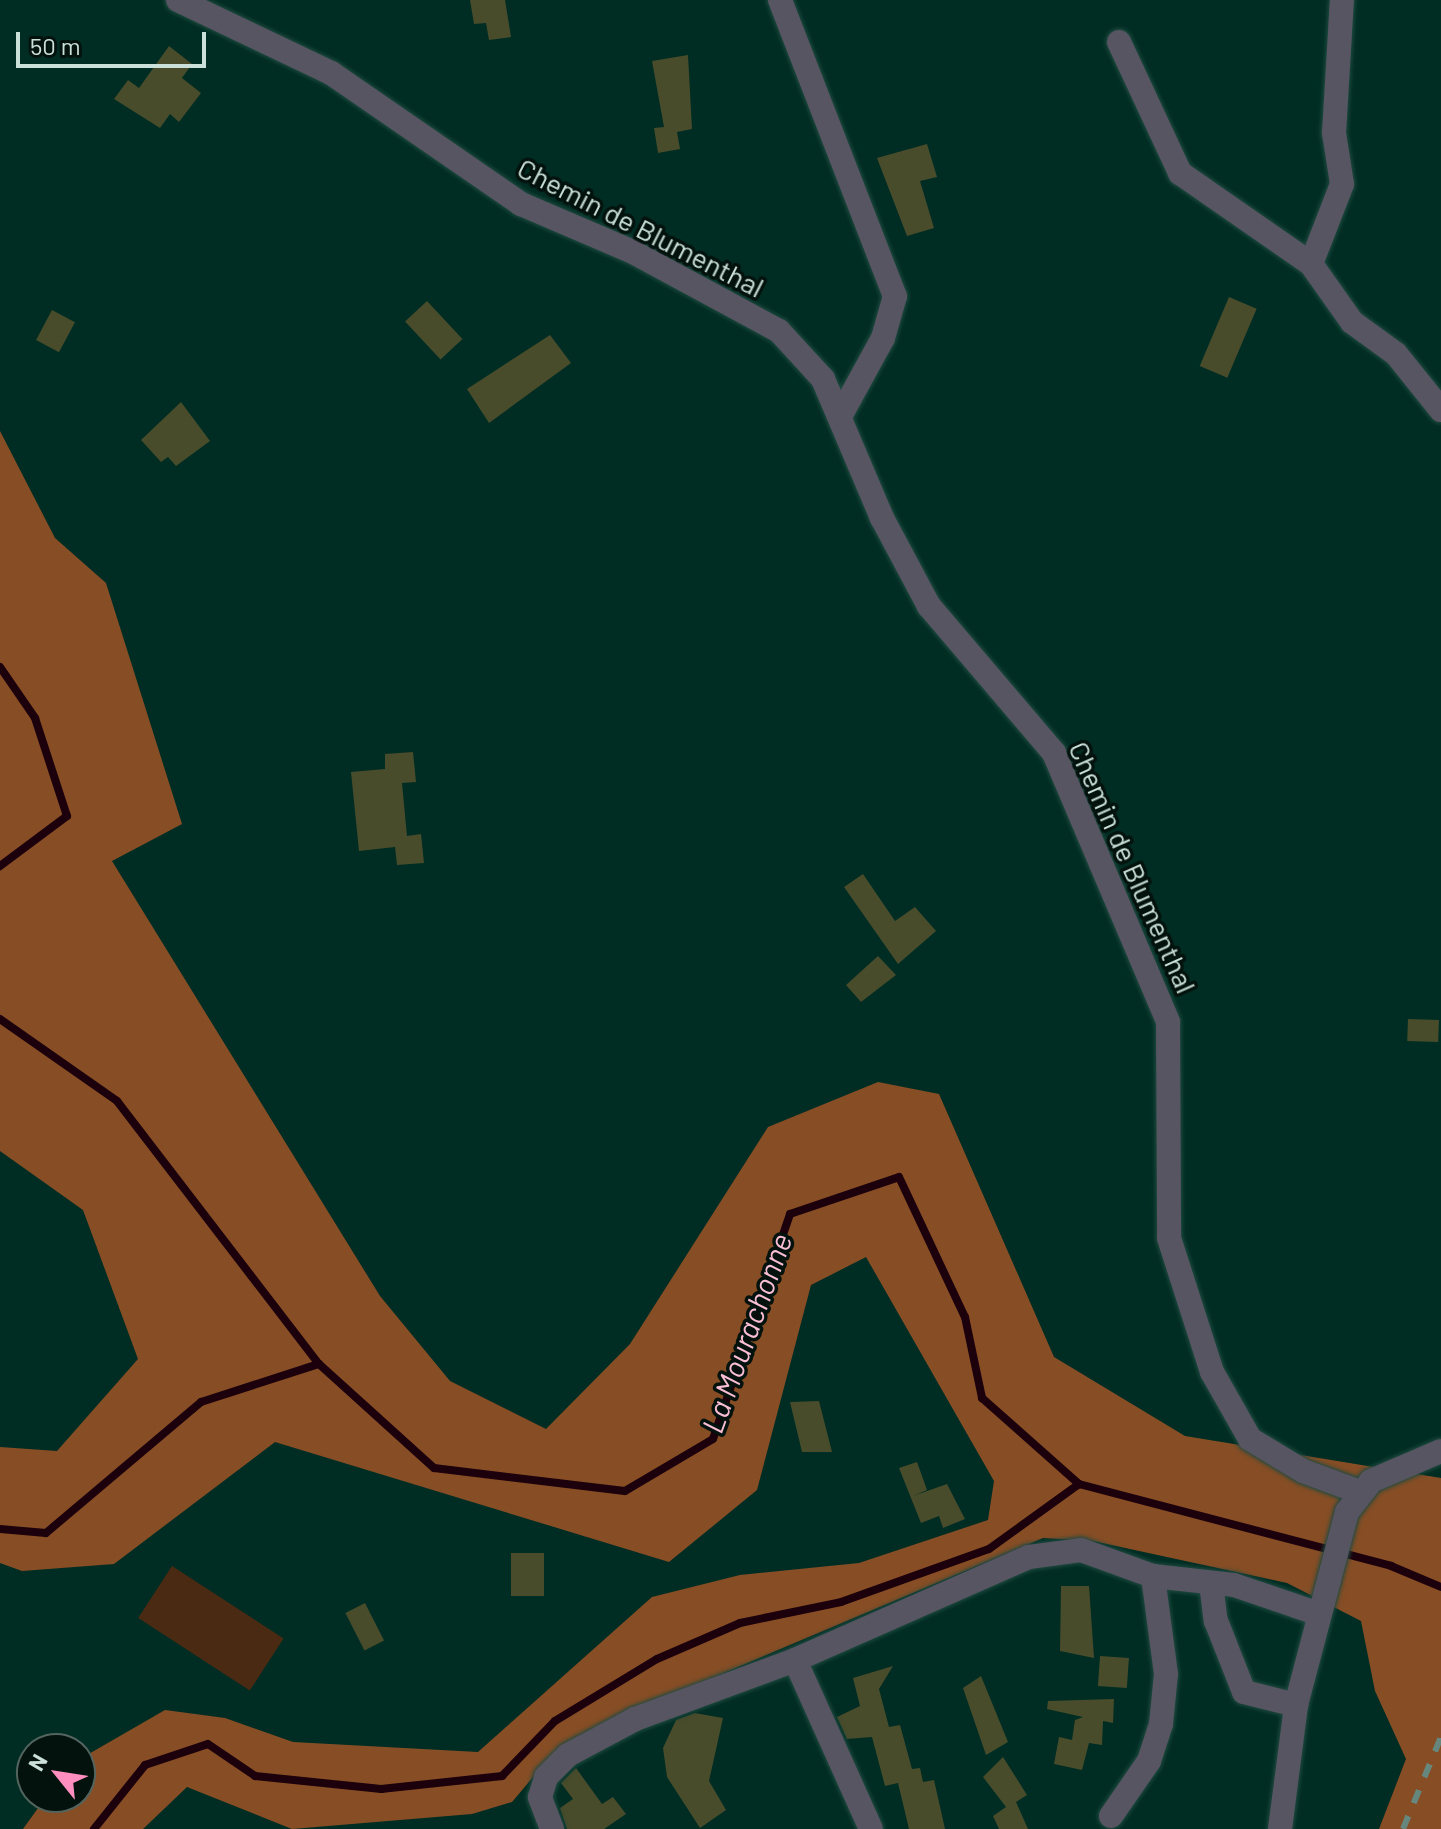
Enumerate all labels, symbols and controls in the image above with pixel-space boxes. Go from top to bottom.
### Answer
scale bar [20,16,210,66]
text: 50 m [30,31,81,60]
street label: Chemin de Blumenthal [512,150,770,304]
street label: Chemin de Blumenthal [1062,736,1204,998]
water label: La Mourachonne [693,1228,799,1438]
north arrow [16,1733,96,1813]
text: N [22,1749,52,1775]

